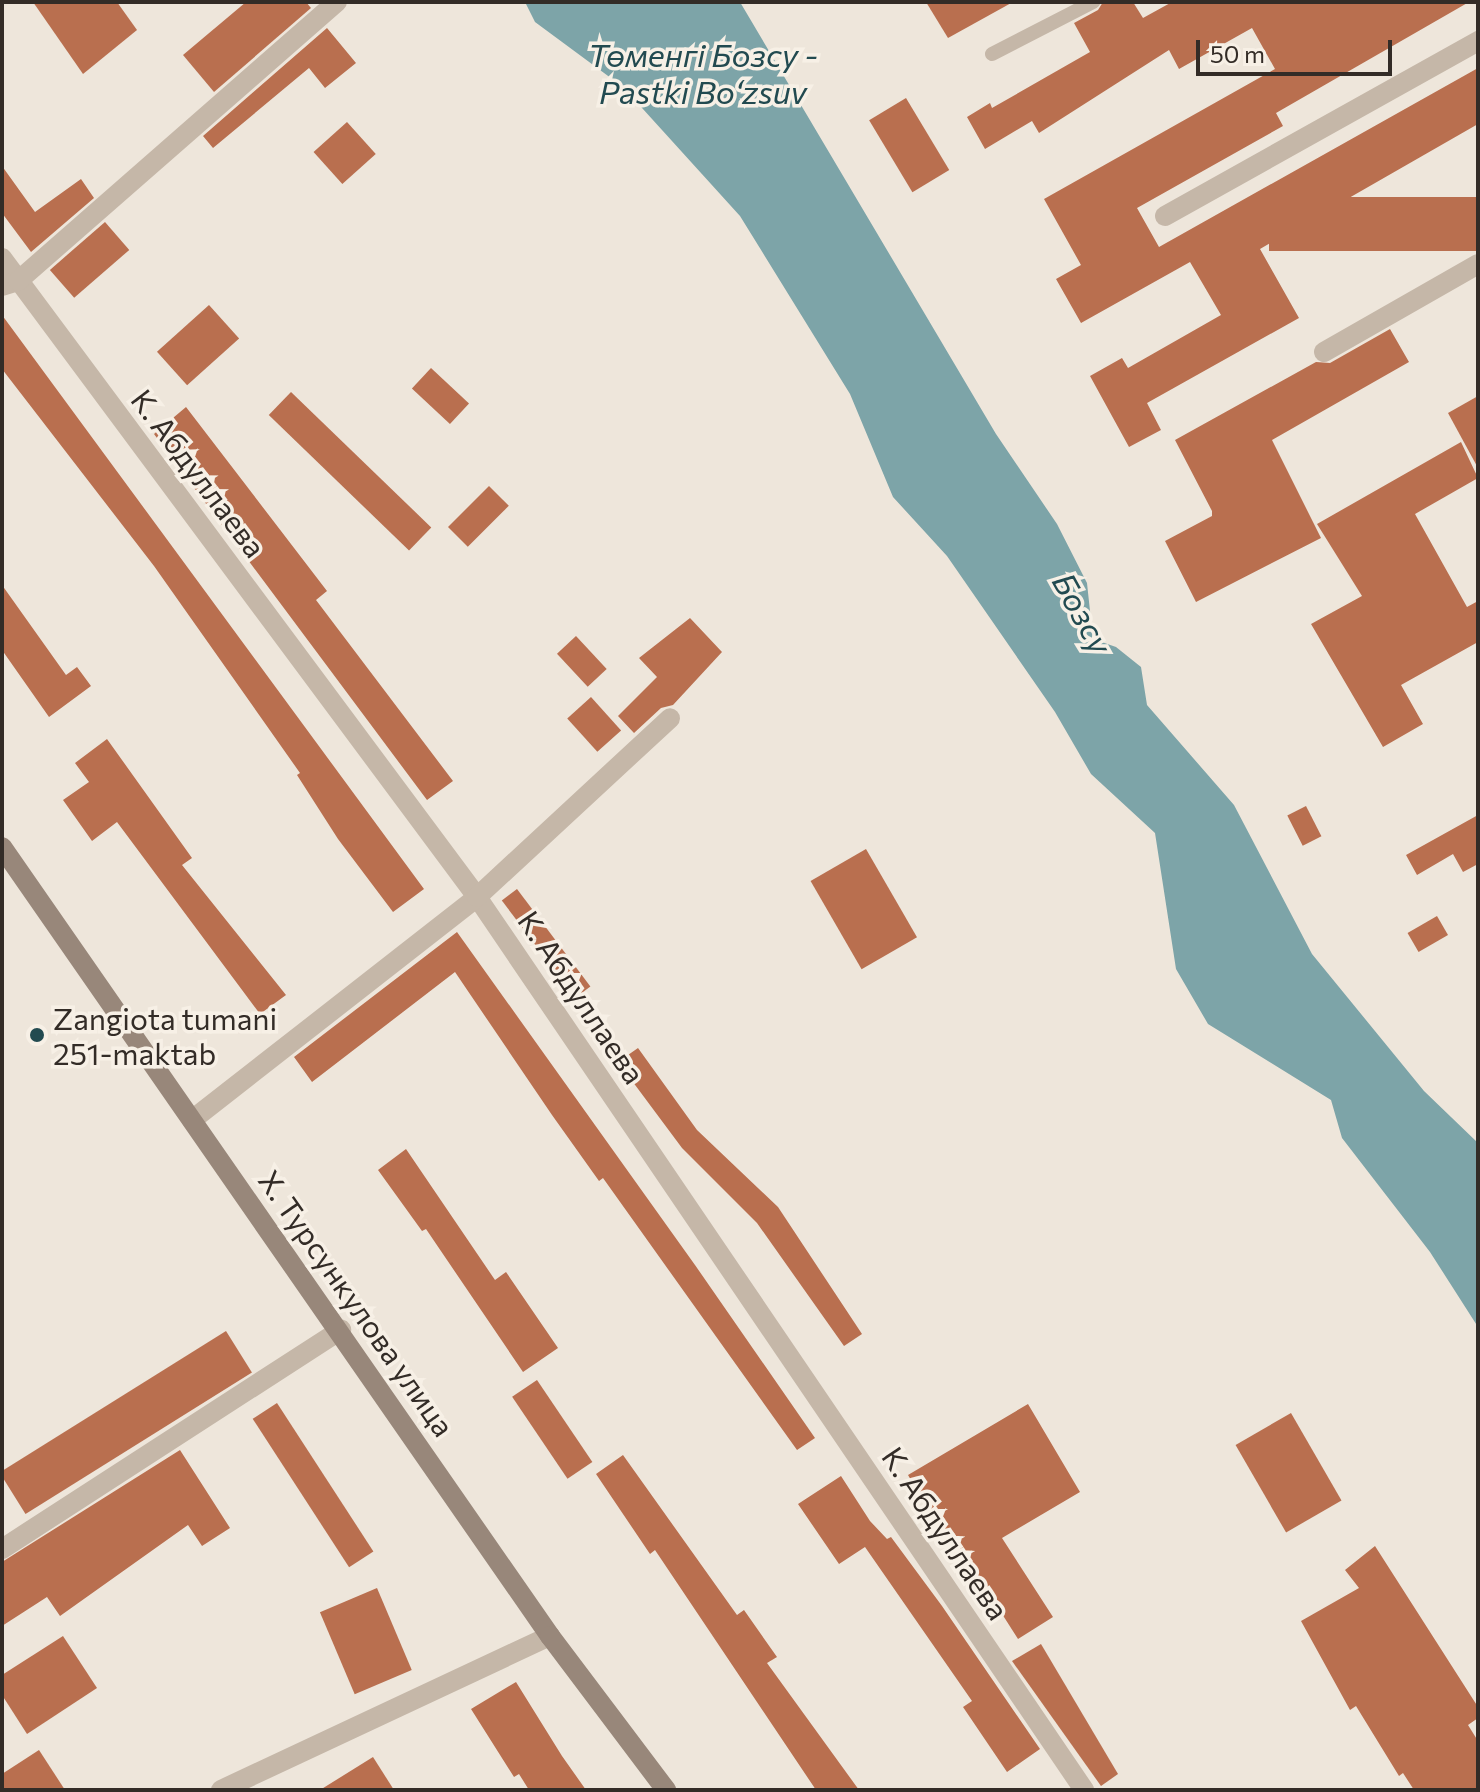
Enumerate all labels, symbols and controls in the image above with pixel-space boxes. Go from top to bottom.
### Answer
scale bar [1200,24,1396,74]
water label: Төменгі Бозсу - Pastki Boʻzsuv [588,36,818,111]
text: 50 m [1210,39,1265,68]
street label: К. Абдуллаева [124,382,274,564]
water label: Бозсу [1045,566,1121,660]
street label: К. Абдуллаева [511,904,653,1090]
place label: Zangiota tumani 251-maktab [53,1000,277,1070]
marker: Zangiota tumani 251-maktab [28,1026,46,1044]
street label: Х. Турсункулова улица [252,1163,462,1443]
street label: К. Абдуллаева [875,1440,1017,1626]

